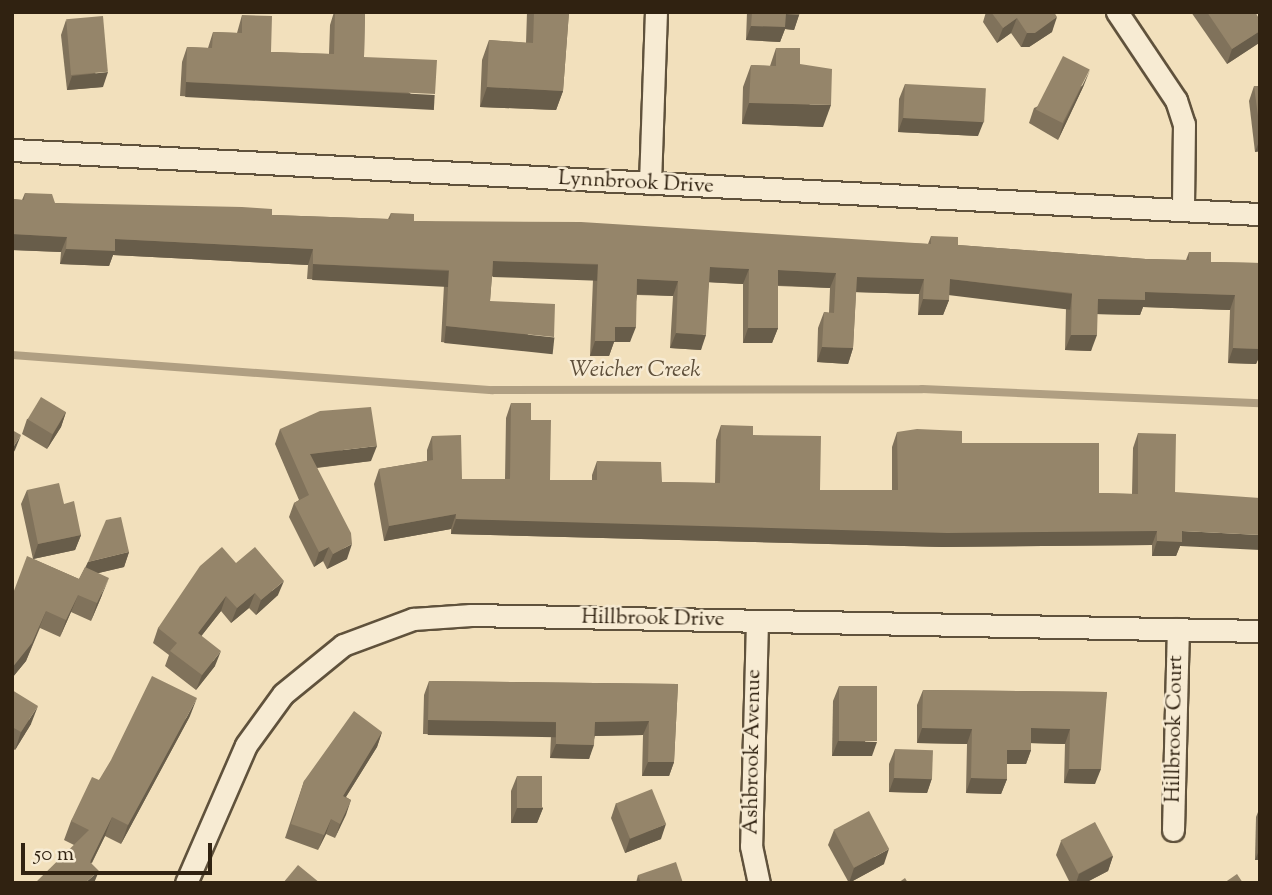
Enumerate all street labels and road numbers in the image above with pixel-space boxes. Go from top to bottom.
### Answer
street label: Lynnbrook Drive [558,166,714,200]
street label: Hillbrook Drive [581,605,725,633]
street label: Hillbrook Court [1161,655,1189,803]
street label: Ashbrook Avenue [739,669,767,835]

